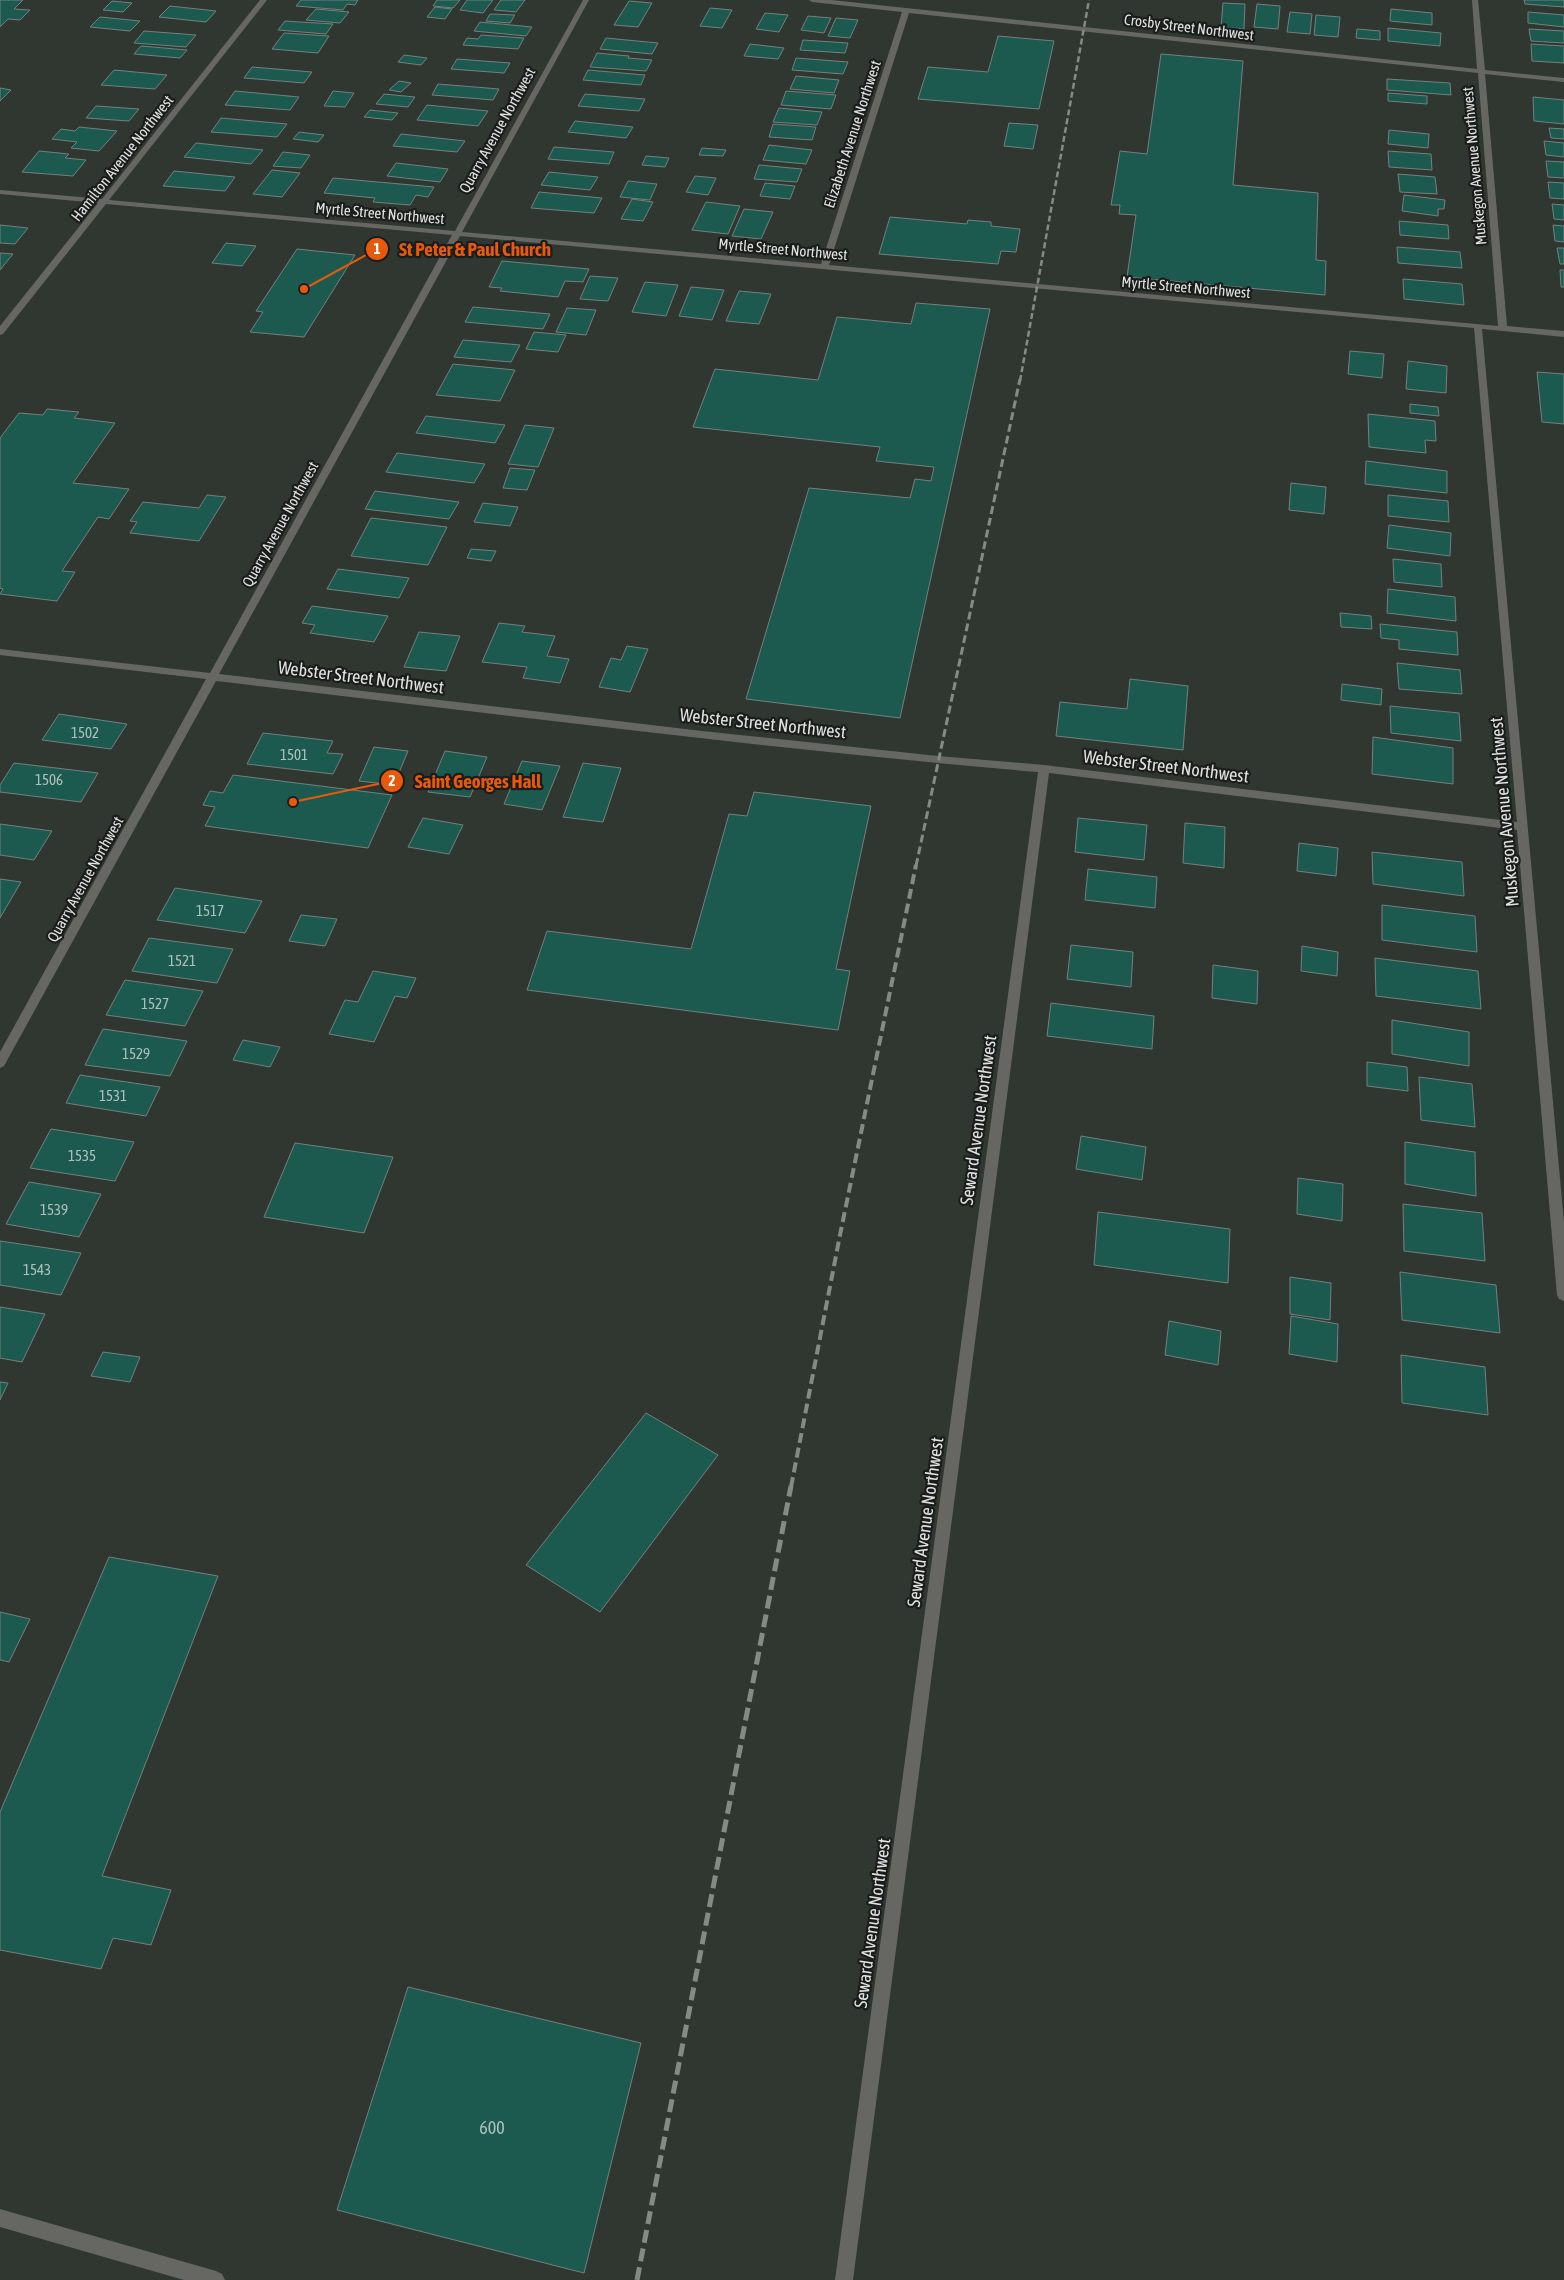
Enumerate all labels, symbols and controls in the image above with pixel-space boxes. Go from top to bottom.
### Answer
street label: Crosby Street Northwest [1123,11,1255,43]
street label: Elizabeth Avenue Northwest [820,58,884,210]
street label: Quarry Avenue Northwest [455,64,539,196]
street label: Muskegon Avenue Northwest [1459,86,1489,246]
street label: Hamilton Avenue Northwest [68,92,176,224]
street label: Myrtle Street Northwest [315,199,445,227]
callout: St Peter & Paul Church [365,232,561,266]
street label: Myrtle Street Northwest [718,235,848,263]
text: St Peter & Paul Church [399,238,551,260]
text: 1 [373,240,381,257]
street label: Myrtle Street Northwest [1121,273,1251,301]
street label: Quarry Avenue Northwest [238,458,322,590]
street label: Webster Street Northwest [277,656,445,698]
street label: Webster Street Northwest [679,704,847,742]
street label: Muskegon Avenue Northwest [1485,716,1523,908]
house number: 1502 [71,724,99,741]
street label: Webster Street Northwest [1082,745,1250,787]
house number: 1501 [280,746,308,763]
callout: Saint Georges Hall [380,764,551,798]
text: Saint Georges Hall [415,770,542,792]
house number: 1506 [35,771,63,788]
text: 2 [388,772,396,789]
street label: Quarry Avenue Northwest [43,813,127,945]
house number: 1517 [196,902,224,919]
house number: 1521 [168,952,196,969]
house number: 1527 [141,995,169,1012]
street label: Seward Avenue Northwest [956,1034,1000,1206]
house number: 1529 [122,1045,150,1062]
house number: 1531 [99,1087,127,1104]
house number: 1535 [68,1147,96,1164]
house number: 1539 [40,1201,68,1218]
house number: 1543 [23,1261,51,1278]
street label: Seward Avenue Northwest [903,1436,947,1608]
street label: Seward Avenue Northwest [850,1837,894,2009]
house number: 600 [479,2117,505,2138]

